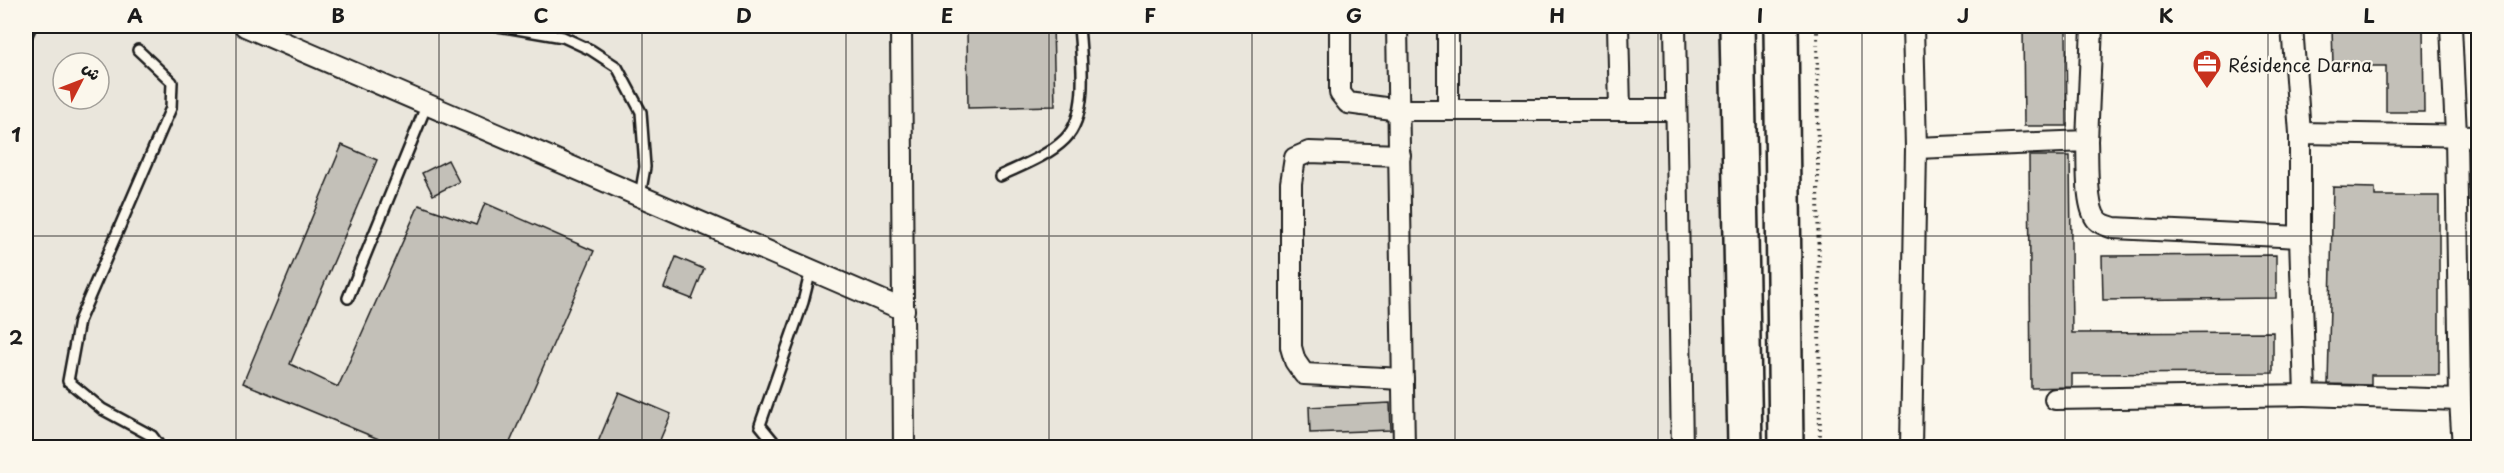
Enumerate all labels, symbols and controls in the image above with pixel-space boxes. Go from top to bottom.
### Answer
text: A [127,0,143,30]
text: B [331,0,345,30]
text: C [533,0,549,30]
text: D [736,0,752,30]
text: E [941,0,953,30]
text: F [1144,0,1156,30]
text: G [1346,0,1362,30]
text: H [1549,0,1565,30]
text: I [1757,0,1763,30]
text: J [1957,0,1969,30]
text: K [2159,0,2174,30]
text: L [2363,0,2375,30]
office icon: Résidence Darna [2191,48,2223,90]
north arrow [51,51,111,111]
place label: Résidence Darna [2228,51,2373,78]
text: ش [78,56,108,85]
text: 1 [11,119,21,149]
text: 2 [9,322,23,352]

